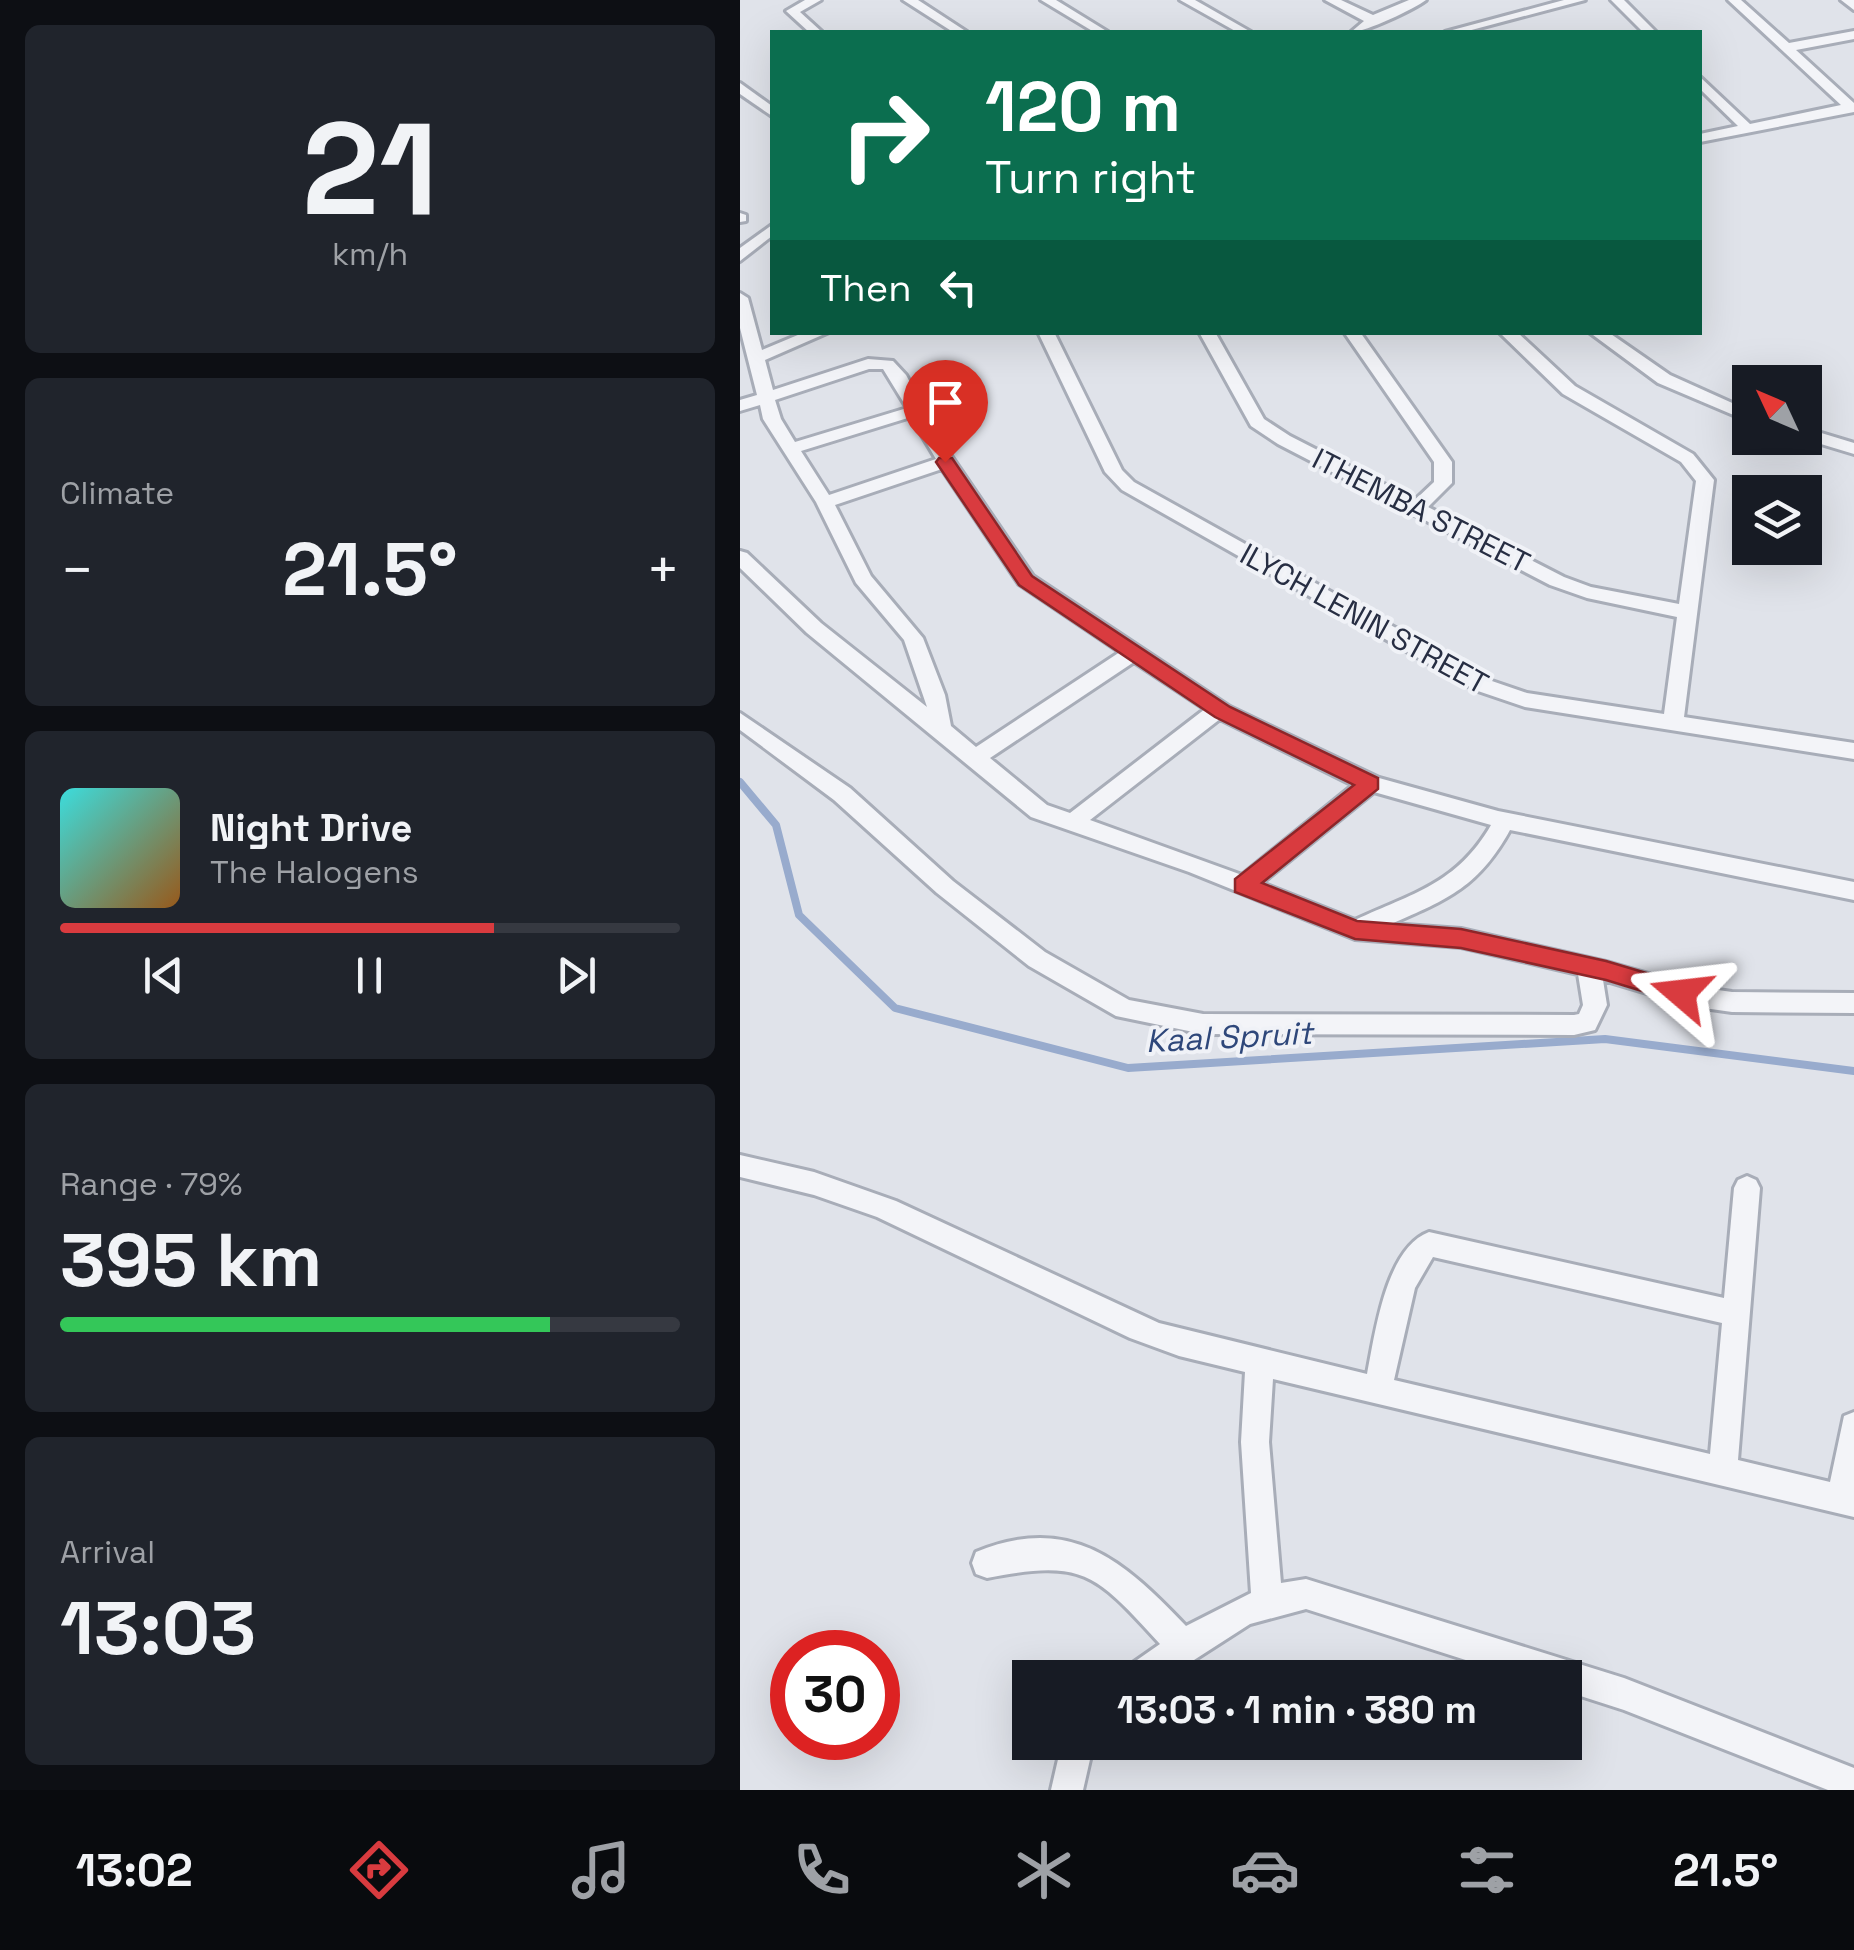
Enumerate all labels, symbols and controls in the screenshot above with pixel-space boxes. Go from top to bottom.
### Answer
text: 120 m [985,62,1181,151]
icon: right [820,70,950,200]
text: 21 [302,86,438,252]
text: Turn right [985,149,1196,206]
text: km/h [332,234,408,274]
icon: left [931,260,986,315]
text: Then [820,264,911,312]
pin [903,360,988,463]
north arrow [1732,365,1822,455]
map controls [1732,365,1822,565]
icon: arrive [918,375,973,430]
street label: ITHEMBA STREET [1306,439,1536,582]
text: Climate [60,473,174,513]
button: layers [1732,475,1822,565]
text: 21.5° [282,521,458,617]
street label: ILYCH LENIN STREET [1233,534,1495,703]
text: − [60,535,94,605]
text: + [646,535,680,605]
text: Night Drive [210,804,412,852]
text: The Halogens [210,852,419,892]
position arrow [1629,941,1733,1045]
icon: previous [136,948,191,1003]
icon: pause [342,948,397,1003]
icon: next [549,948,604,1003]
water label: Kaal Spruit [1145,1012,1317,1061]
text: Range · 79% [60,1164,242,1204]
text: 395 km [60,1212,322,1308]
text: Arrival [60,1532,155,1572]
text: 13:03 [60,1580,256,1676]
speed limit sign: 30 [770,1630,900,1760]
text: 13:03 · 1 min · 380 m [1117,1686,1477,1734]
icon: directions [344,1835,414,1905]
icon: music [566,1835,636,1905]
icon: phone [787,1835,857,1905]
icon: climate [1009,1835,1079,1905]
icon: car [1230,1835,1300,1905]
icon: filters [1452,1835,1522,1905]
text: 13:02 [76,1842,193,1899]
text: 21.5° [1673,1842,1778,1899]

